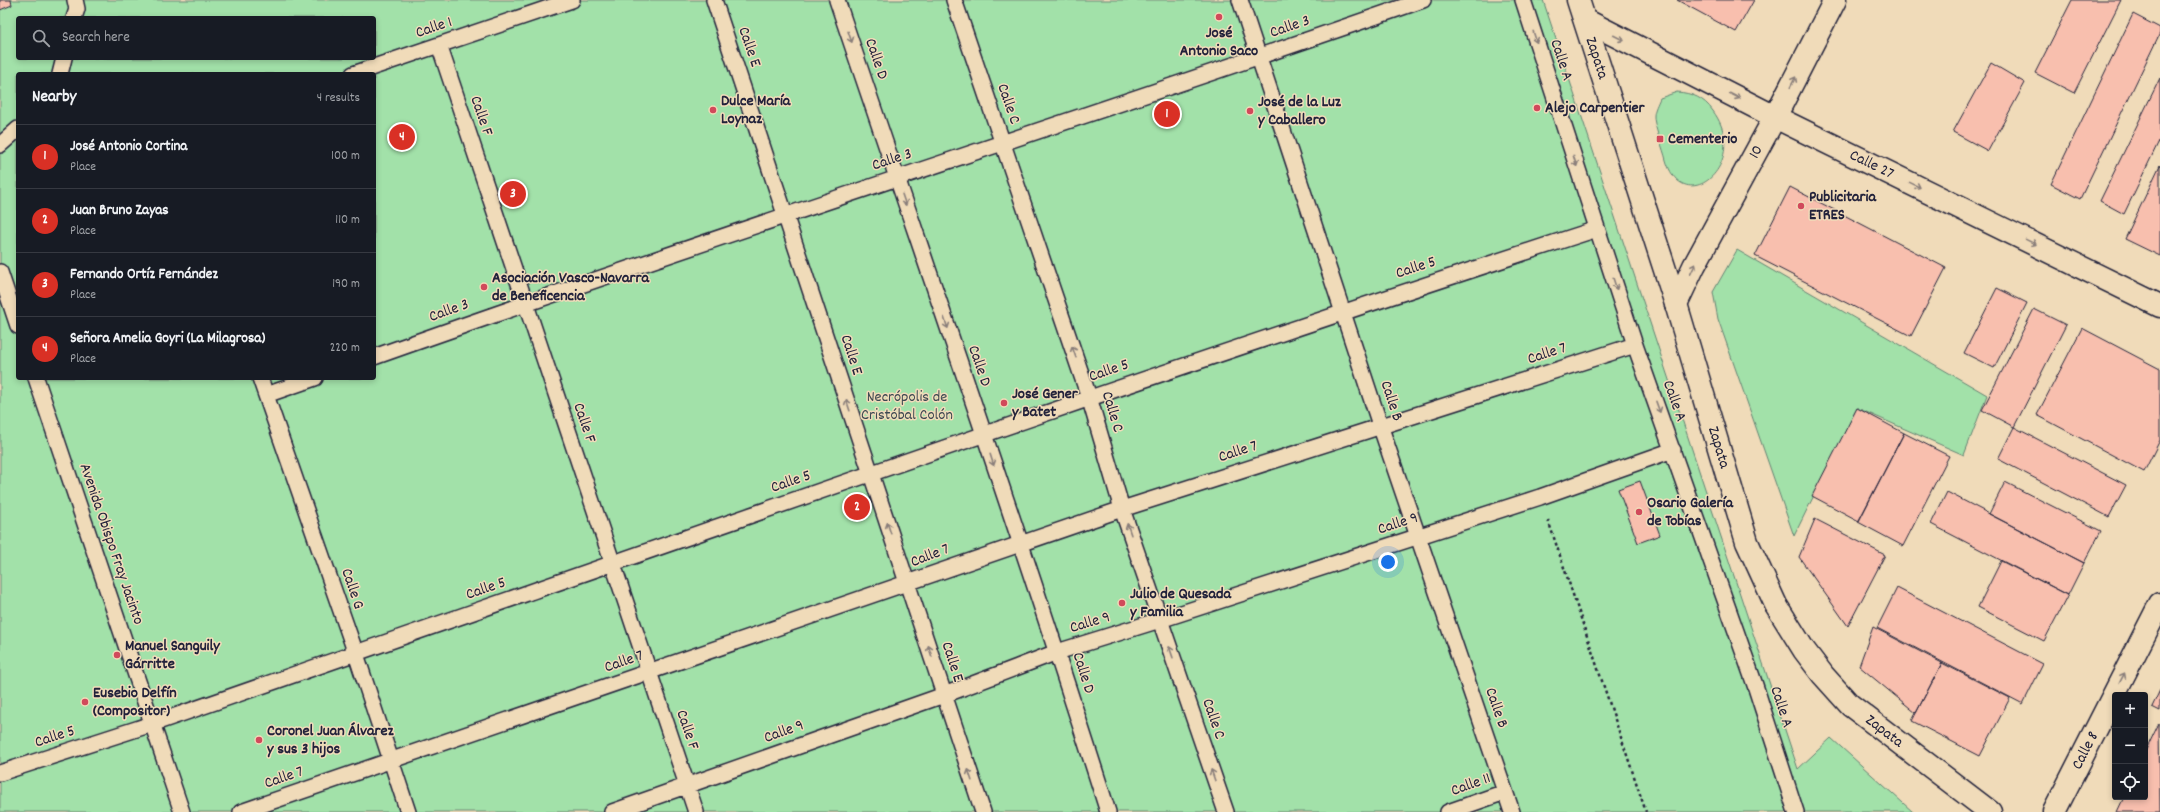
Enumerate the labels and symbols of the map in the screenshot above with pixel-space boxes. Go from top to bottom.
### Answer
street label: Calle 3 [1267,9,1313,45]
street label: Calle 1 [413,11,455,45]
marker: José Antonio Saco [1214,12,1224,22]
place label: José Antonio Saco [1180,22,1258,63]
street label: Calle E [731,24,767,71]
one-way arrow [1532,30,1539,43]
one-way arrow [846,31,854,43]
street label: Zapata [1579,34,1614,82]
street label: Calle D [858,35,894,83]
one-way arrow [1613,35,1625,42]
street label: Calle A [1544,36,1579,84]
one-way arrow [1790,76,1797,88]
street label: Calle C [990,81,1026,128]
place label: Dulce María Loynaz [721,90,792,131]
place label: José de la Luz y Caballero [1258,91,1342,132]
street label: Calle F [463,93,499,139]
one-way arrow [1729,93,1741,101]
place label: Alejo Carpentier [1545,97,1646,120]
pin: 1 [1154,99,1180,129]
marker: Alejo Carpentier [1532,103,1542,113]
marker: Dulce María Loynaz [708,105,718,115]
marker: José de la Luz y Caballero [1245,106,1255,116]
pin: 4 [389,122,415,152]
place label: Cementerio [1668,128,1737,151]
marker: Cementerio [1655,134,1665,144]
street label: 10 [1743,141,1769,163]
street label: Calle 3 [869,143,915,177]
street label: Calle 27 [1846,144,1898,185]
one-way arrow [1572,154,1579,167]
pin: 3 [500,179,526,209]
one-way arrow [1908,182,1920,189]
place label: Publicitaria ETRES [1809,186,1877,227]
one-way arrow [901,194,909,206]
marker: Publicitaria ETRES [1796,201,1806,211]
one-way arrow [2025,239,2037,247]
street label: Calle 5 [1393,251,1439,285]
one-way arrow [1690,263,1697,275]
place label: Asociación Vasco-Navarra de Beneficencia [492,267,650,308]
one-way arrow [1612,278,1619,291]
marker: Asociación Vasco-Navarra de Beneficencia [479,282,489,292]
street label: Calle 3 [426,293,472,329]
one-way arrow [943,317,950,330]
street label: Calle E [834,332,868,379]
street label: Calle 7 [1524,337,1570,371]
street label: Calle D [961,342,997,390]
one-way arrow [1069,346,1077,358]
street label: Calle 5 [1086,353,1132,389]
street label: Calle A [1656,377,1692,425]
street label: Calle B [1374,378,1408,424]
place label: José Gener y Batet [1012,383,1079,424]
park label: Necrópolis de Cristóbal Colón [861,386,953,427]
street label: Calle C [1095,389,1129,435]
marker: José Gener y Batet [999,398,1009,408]
one-way arrow [844,399,852,411]
street label: Calle F [566,400,602,446]
one-way arrow [1654,401,1662,413]
street label: Zapata [1702,424,1736,472]
street label: Calle 7 [1215,435,1261,469]
one-way arrow [988,453,996,465]
street label: Avenida Obispo Fray Jacinto [73,460,149,628]
street label: Calle 5 [768,464,814,500]
pin: 2 [844,492,870,522]
place label: Osario Galería de Tobías [1647,492,1734,533]
street label: Calle 9 [1375,507,1421,541]
marker: Osario Galería de Tobías [1634,507,1644,517]
one-way arrow [885,522,893,534]
one-way arrow [1125,523,1133,535]
street label: Calle 7 [907,538,953,574]
your location [1378,552,1398,572]
street label: Calle G [334,565,370,613]
street label: Calle 5 [463,571,509,607]
place label: Julio de Quesada y Familia [1130,583,1232,624]
marker: Julio de Quesada y Familia [1117,598,1127,608]
street label: Calle 9 [1067,606,1113,640]
place label: Manuel Sanguily Gárritte [125,635,221,676]
street label: Calle E [935,639,969,686]
street label: Calle 7 [601,645,647,679]
one-way arrow [926,645,933,658]
one-way arrow [1167,646,1174,659]
street label: Calle D [1066,649,1100,697]
marker: Manuel Sanguily Gárritte [112,650,122,660]
one-way arrow [2119,672,2126,684]
place label: Eusebio Delfín (Compositor) [93,682,177,723]
street label: Calle A [1764,683,1799,731]
street label: Calle B [1478,685,1514,731]
street label: Calle C [1195,696,1231,743]
marker: Eusebio Delfín (Compositor) [80,697,90,707]
street label: Calle F [669,707,705,753]
street label: Zapata [1860,709,1909,754]
street label: Calle 9 [761,714,807,750]
street label: Calle 5 [32,720,78,754]
place label: Coronel Juan Álvarez y sus 3 hijos [267,720,394,761]
street label: Calle 8 [2066,727,2105,774]
marker: Coronel Juan Álvarez y sus 3 hijos [254,735,264,745]
street label: Calle 7 [261,761,307,795]
street label: Calle 11 [1448,767,1494,803]
one-way arrow [966,769,974,781]
one-way arrow [1209,769,1217,781]

